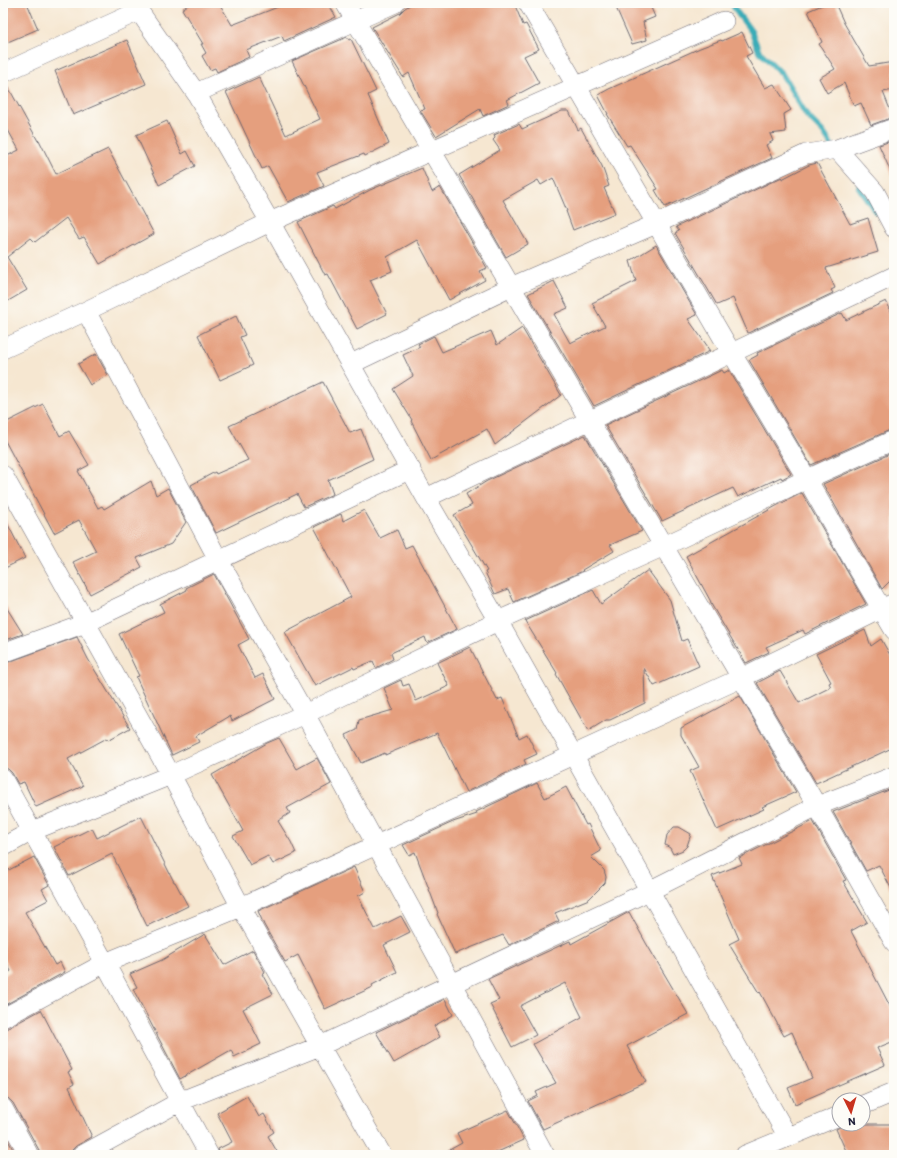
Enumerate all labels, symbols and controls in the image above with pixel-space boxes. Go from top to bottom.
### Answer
north arrow [831,1092,871,1132]
text: N [848,1115,856,1128]

